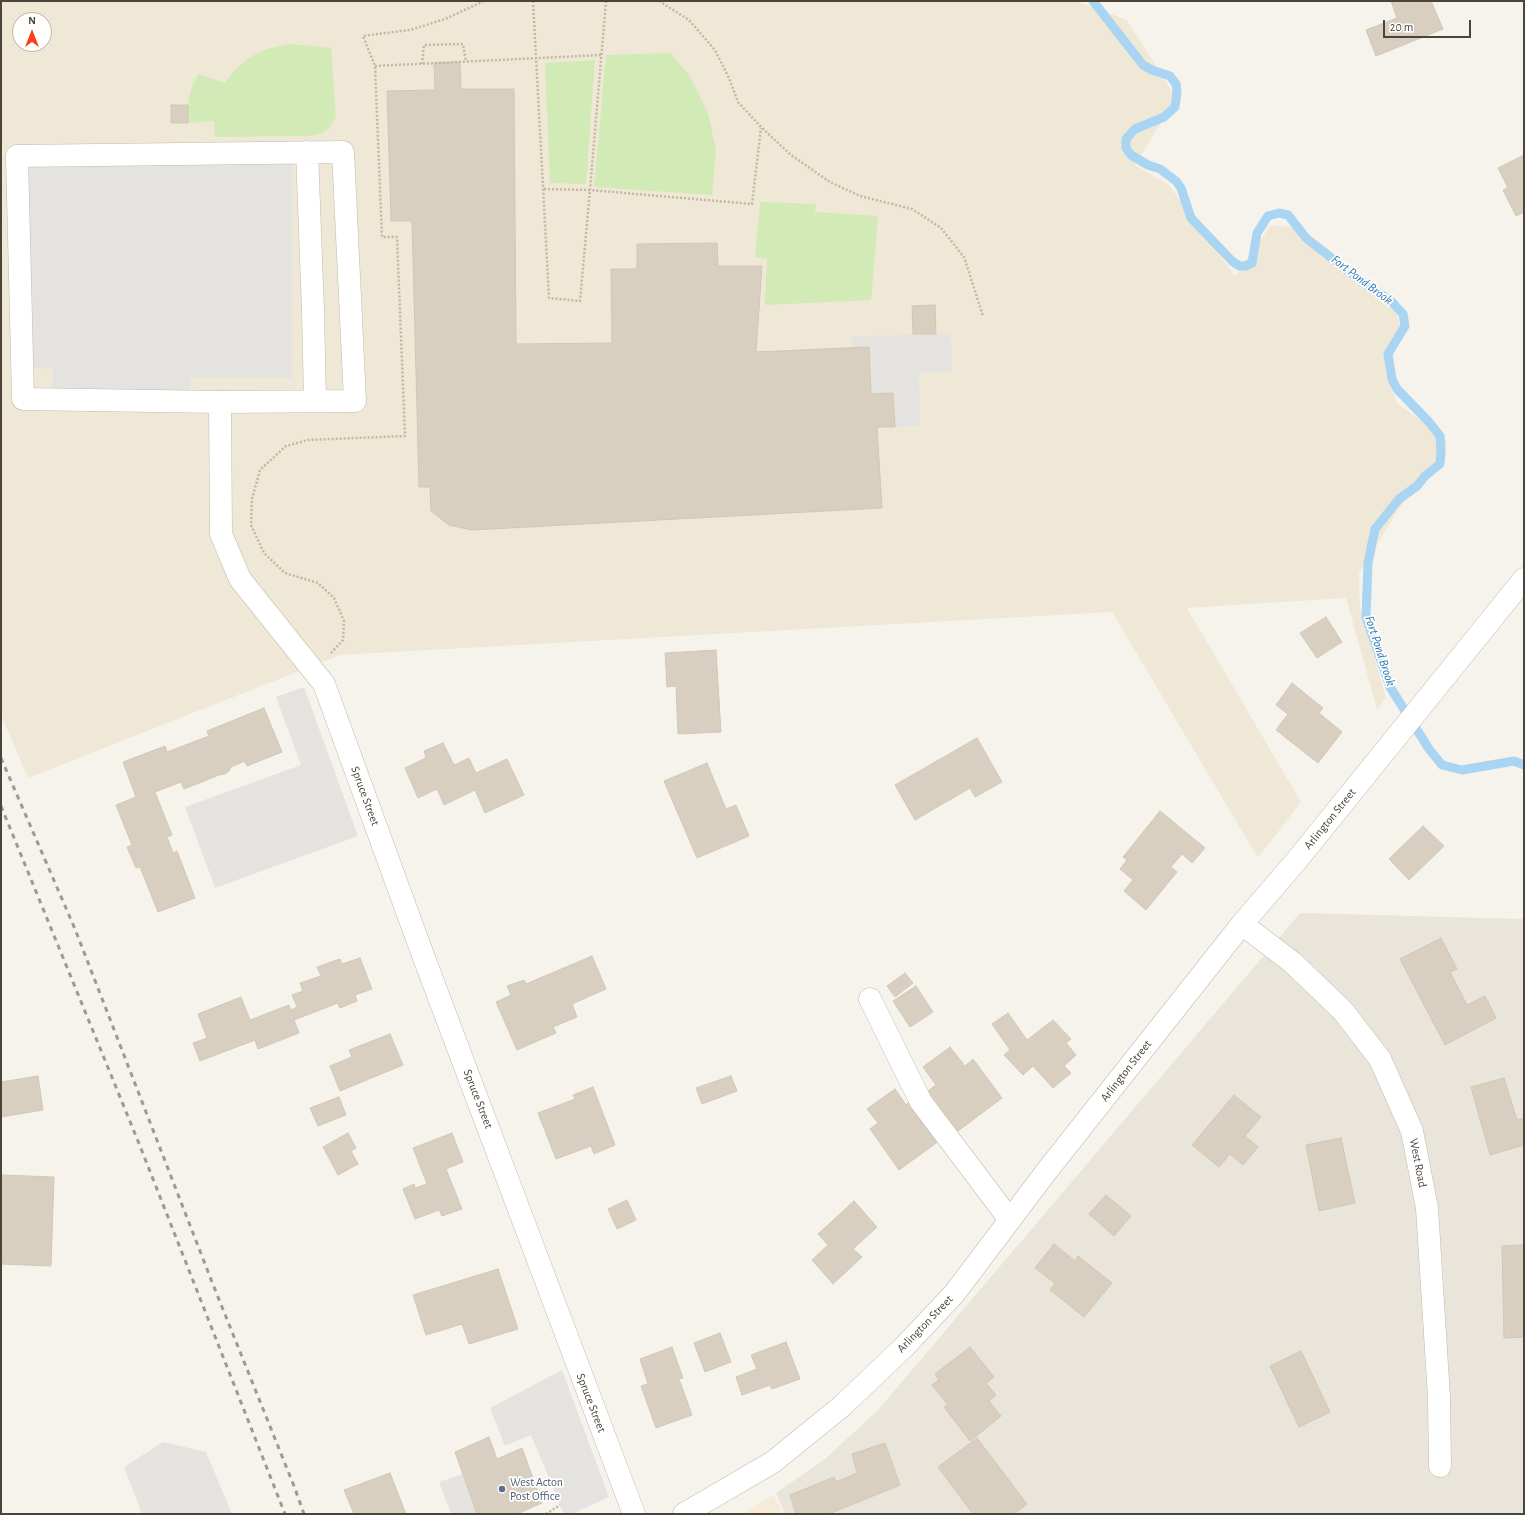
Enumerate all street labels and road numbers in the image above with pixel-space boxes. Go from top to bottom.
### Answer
street label: Spruce Street [348,764,382,828]
street label: Arlington Street [1301,786,1359,852]
street label: Arlington Street [1097,1037,1155,1105]
street label: Spruce Street [460,1067,496,1131]
street label: West Road [1406,1137,1430,1189]
street label: Arlington Street [894,1292,956,1356]
street label: Spruce Street [573,1371,609,1435]

